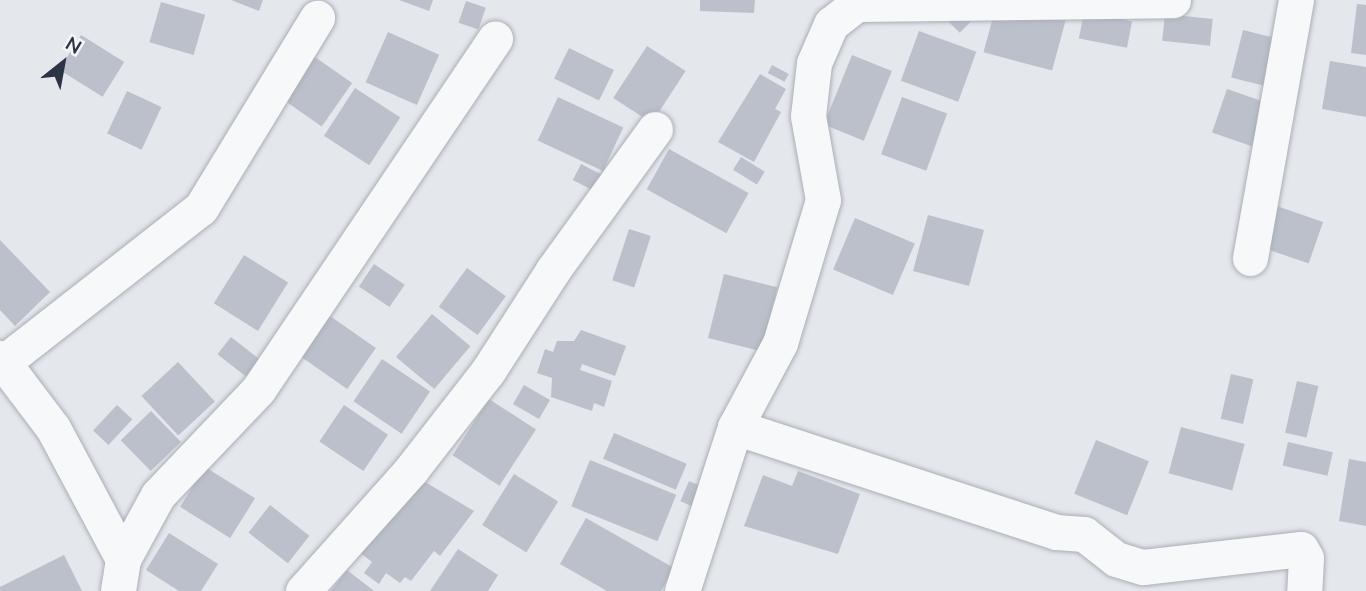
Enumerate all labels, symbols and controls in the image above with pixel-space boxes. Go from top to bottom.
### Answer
north arrow [28,28,98,98]
text: N [61,31,86,59]

